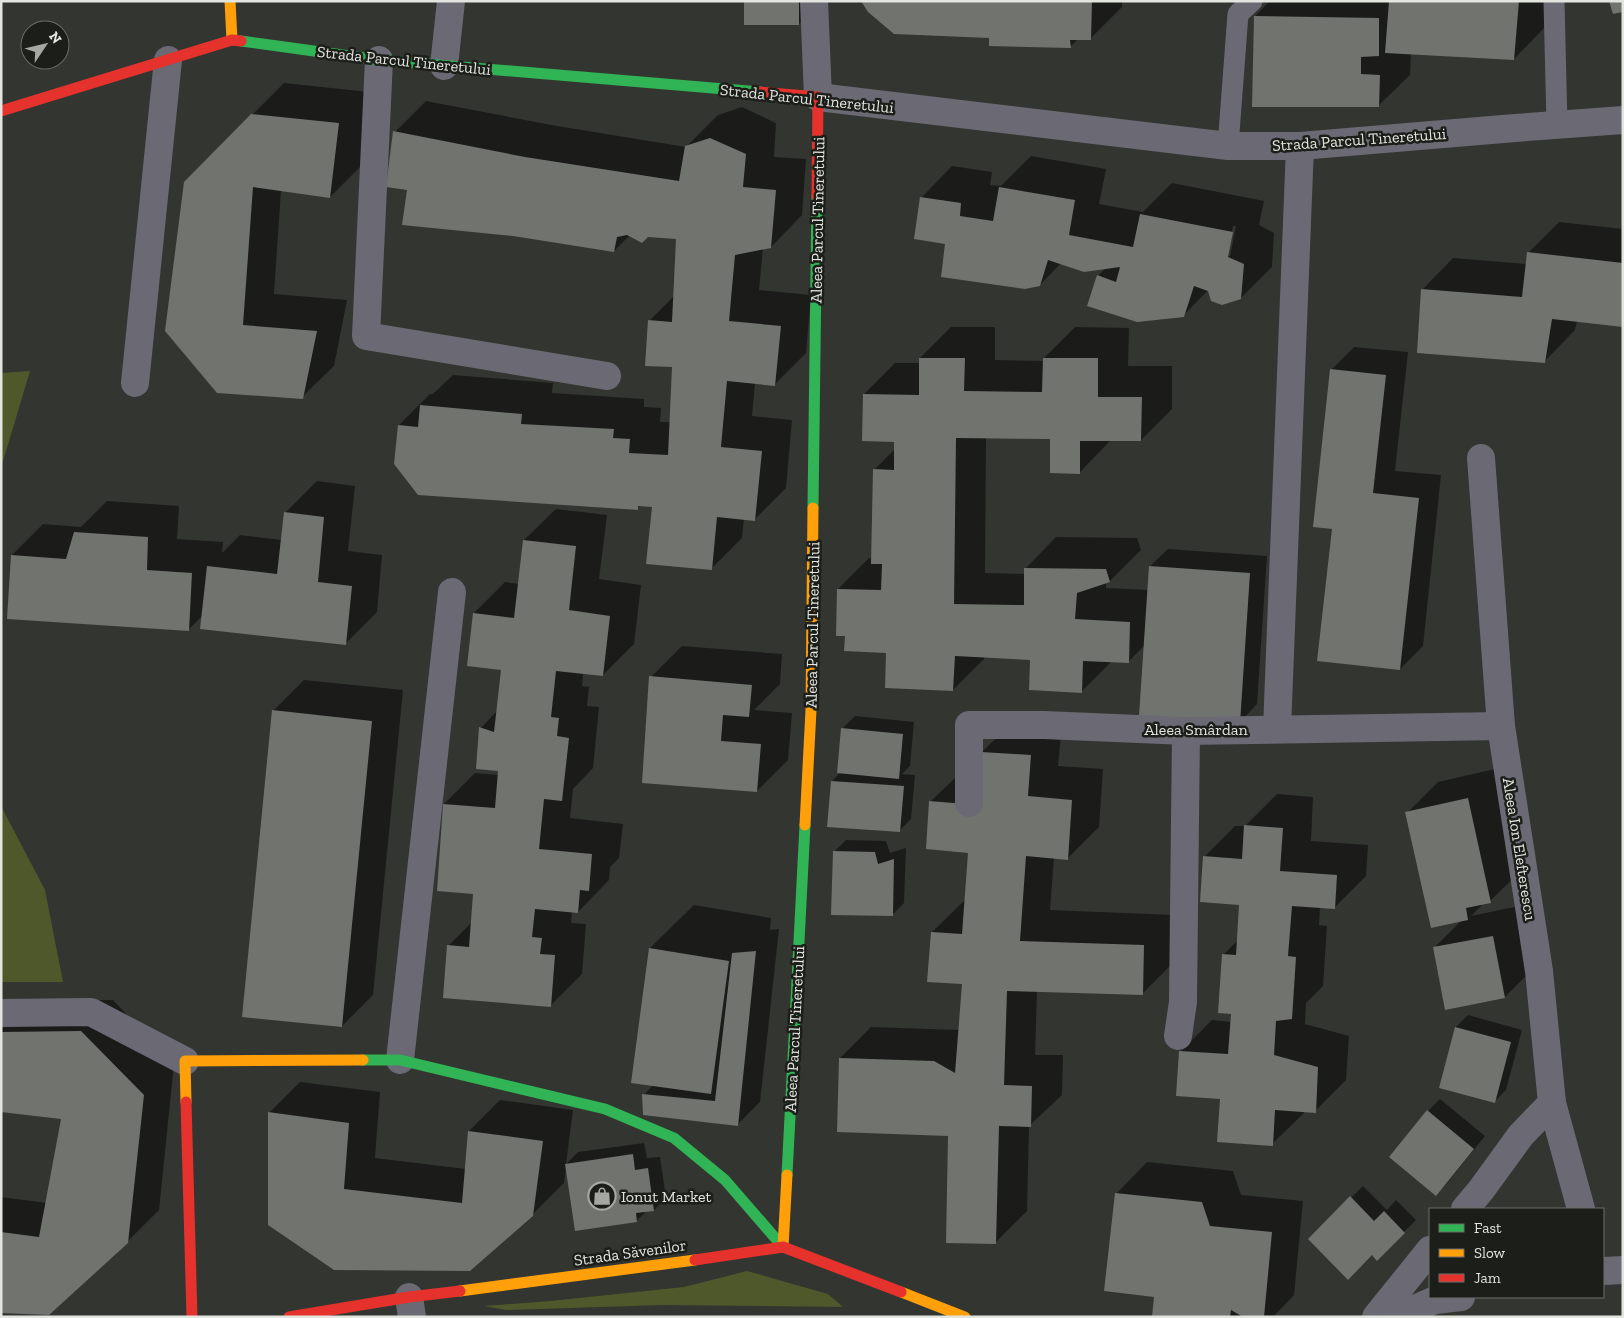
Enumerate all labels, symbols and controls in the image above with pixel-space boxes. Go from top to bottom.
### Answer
north arrow [20,20,70,70]
text: N [45,29,65,47]
street label: Strada Parcul Tineretului [316,42,492,79]
street label: Strada Parcul Tineretului [719,80,895,117]
street label: Strada Parcul Tineretului [1271,124,1447,155]
street label: Aleea Parcul Tineretului [807,136,828,303]
street label: Aleea Parcul Tineretului [802,541,823,708]
street label: Aleea Smârdan [1144,720,1249,739]
street label: Aleea Ion Elefterescu [1499,776,1540,922]
street label: Aleea Parcul Tineretului [781,945,808,1113]
shop icon: Ionut Market [587,1181,617,1211]
place label: Ionut Market [621,1187,712,1206]
legend [1429,1208,1604,1298]
text: Fast [1474,1219,1502,1237]
street label: Strada Săvenilor [573,1235,688,1270]
text: Slow [1474,1244,1506,1262]
text: Jam [1474,1269,1501,1287]

